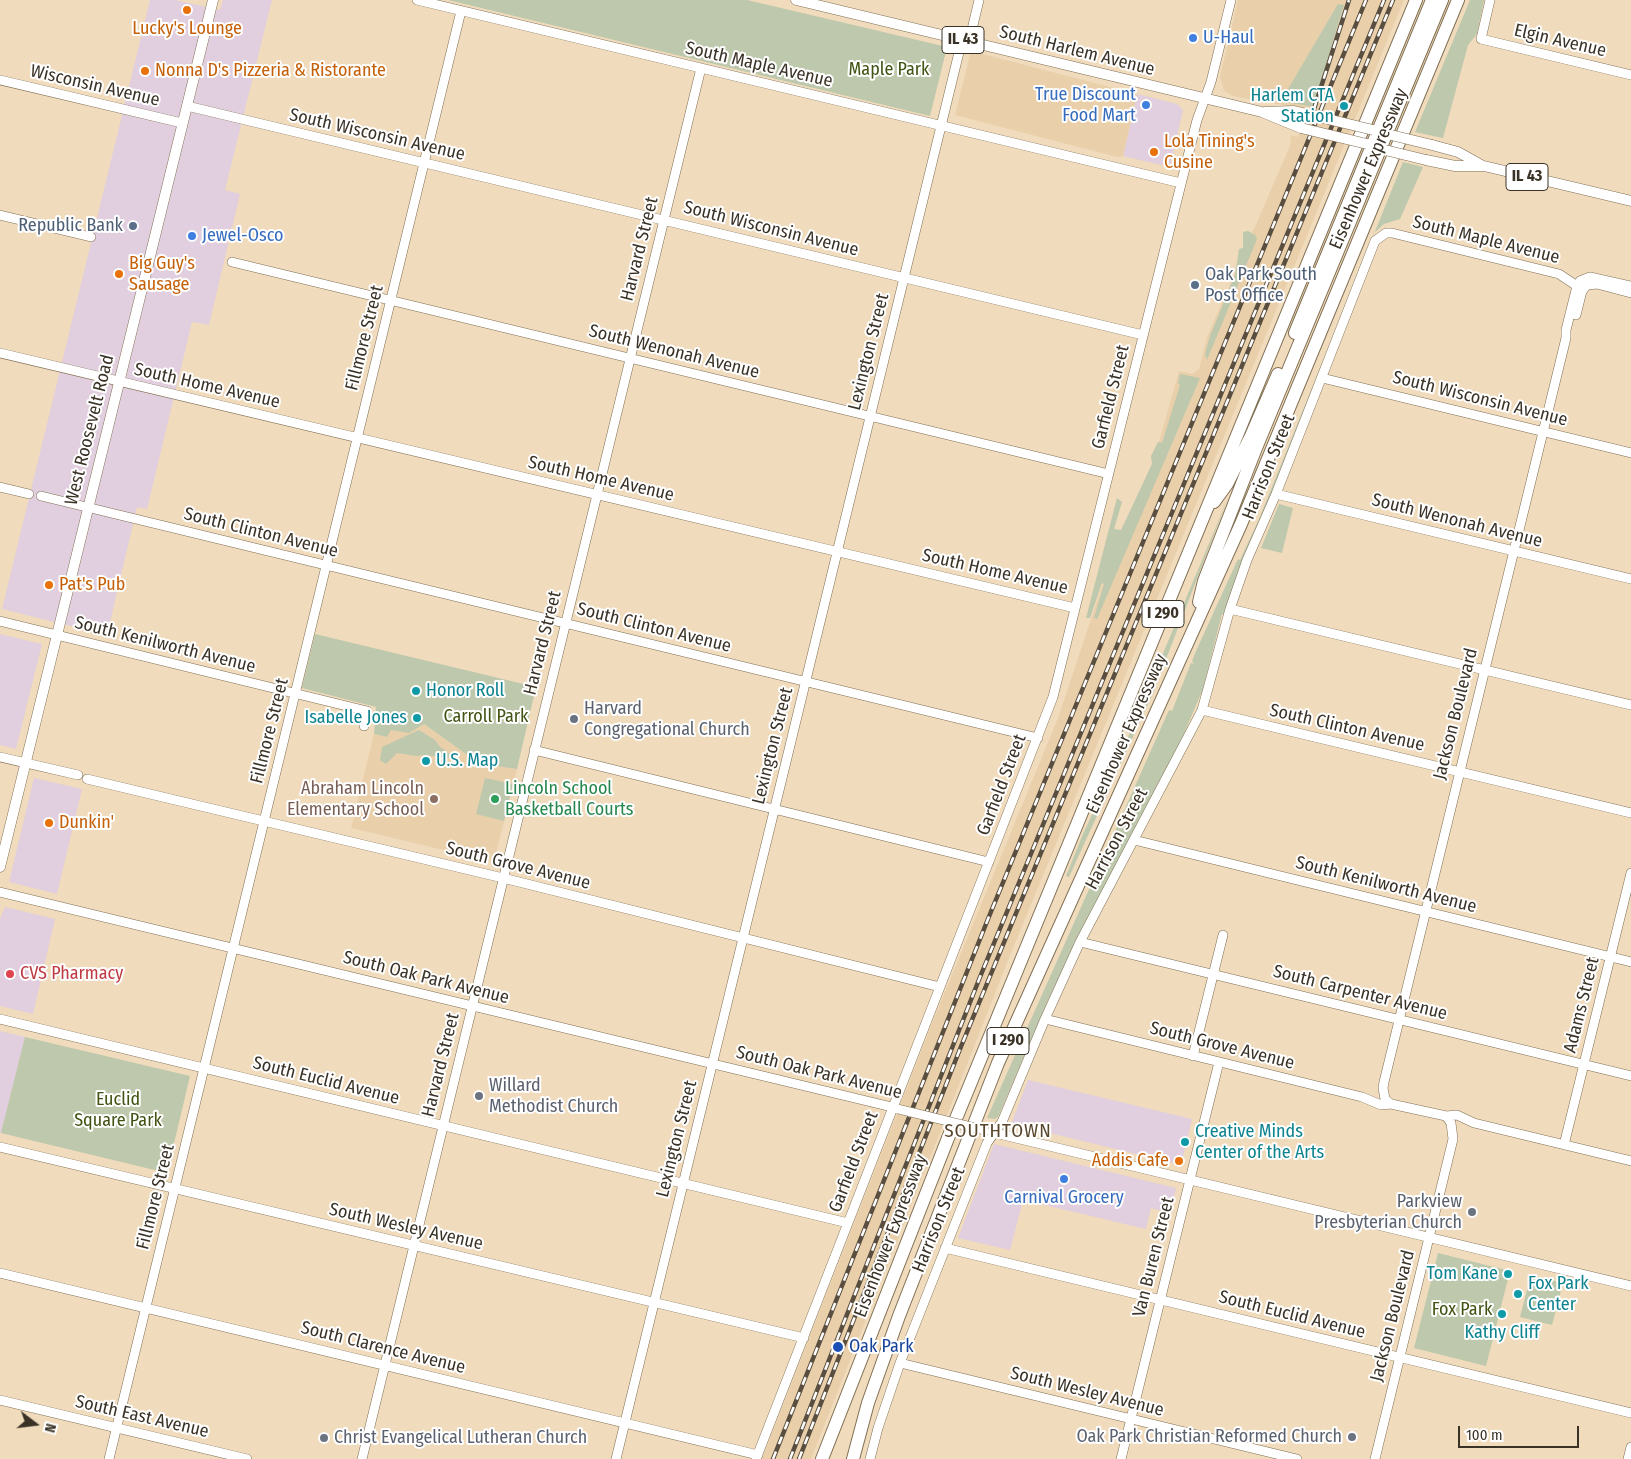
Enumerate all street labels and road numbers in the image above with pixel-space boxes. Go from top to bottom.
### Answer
street label: Elgin Avenue [1512,20,1608,62]
street label: South Harlem Avenue [997,21,1157,81]
road number: IL 43 [942,26,984,54]
street label: South Maple Avenue [683,38,835,92]
street label: Wisconsin Avenue [28,61,162,111]
street label: Eisenhower Expressway [1325,85,1413,253]
street label: South Wisconsin Avenue [287,104,467,166]
road number: IL 43 [1506,163,1548,190]
street label: Harvard Street [617,195,663,303]
street label: South Wisconsin Avenue [681,197,861,261]
street label: South Maple Avenue [1410,211,1562,269]
street label: Fillmore Street [341,283,389,393]
street label: Lexington Street [844,291,894,413]
street label: South Wenonah Avenue [587,320,761,384]
street label: Garfield Street [1088,343,1134,451]
street label: West Roosevelt Road [61,353,119,507]
street label: South Home Avenue [132,359,282,413]
street label: South Wisconsin Avenue [1390,367,1570,431]
street label: Harrison Street [1238,411,1300,523]
street label: South Home Avenue [526,452,676,506]
street label: South Wenonah Avenue [1370,489,1544,553]
street label: South Clinton Avenue [182,503,340,563]
street label: South Home Avenue [920,545,1070,599]
street label: Harvard Street [520,589,566,697]
street label: South Clinton Avenue [575,598,733,658]
road number: I 290 [1142,600,1184,628]
street label: South Kenilworth Avenue [72,612,258,678]
street label: Jackson Boulevard [1429,646,1483,782]
street label: Eisenhower Expressway [1082,651,1172,817]
street label: Fillmore Street [246,676,294,786]
street label: Lexington Street [748,685,798,807]
street label: South Clinton Avenue [1268,700,1426,756]
street label: Garfield Street [973,731,1031,839]
street label: Harrison Street [1081,785,1153,893]
street label: South Grove Avenue [444,838,592,894]
street label: South Kenilworth Avenue [1293,852,1479,918]
street label: South Oak Park Avenue [341,947,511,1009]
street label: Adams Street [1560,955,1604,1055]
street label: South Carpenter Avenue [1271,961,1449,1025]
street label: Harvard Street [418,1011,464,1119]
street label: South Grove Avenue [1148,1018,1296,1074]
road number: I 290 [987,1028,1029,1054]
street label: South Oak Park Avenue [734,1042,904,1104]
street label: South Euclid Avenue [251,1052,401,1110]
street label: Lexington Street [652,1078,702,1200]
street label: Garfield Street [825,1108,883,1216]
street label: Fillmore Street [132,1142,180,1252]
street label: Eisenhower Expressway [850,1151,932,1321]
street label: Harrison Street [908,1164,970,1276]
street label: Van Buren Street [1129,1195,1179,1319]
street label: South Wesley Avenue [327,1199,485,1255]
street label: Jackson Boulevard [1366,1248,1420,1384]
street label: South Euclid Avenue [1217,1286,1367,1344]
street label: South Clarence Avenue [299,1317,467,1379]
street label: South Wesley Avenue [1008,1363,1166,1421]
street label: South East Avenue [73,1391,211,1443]

